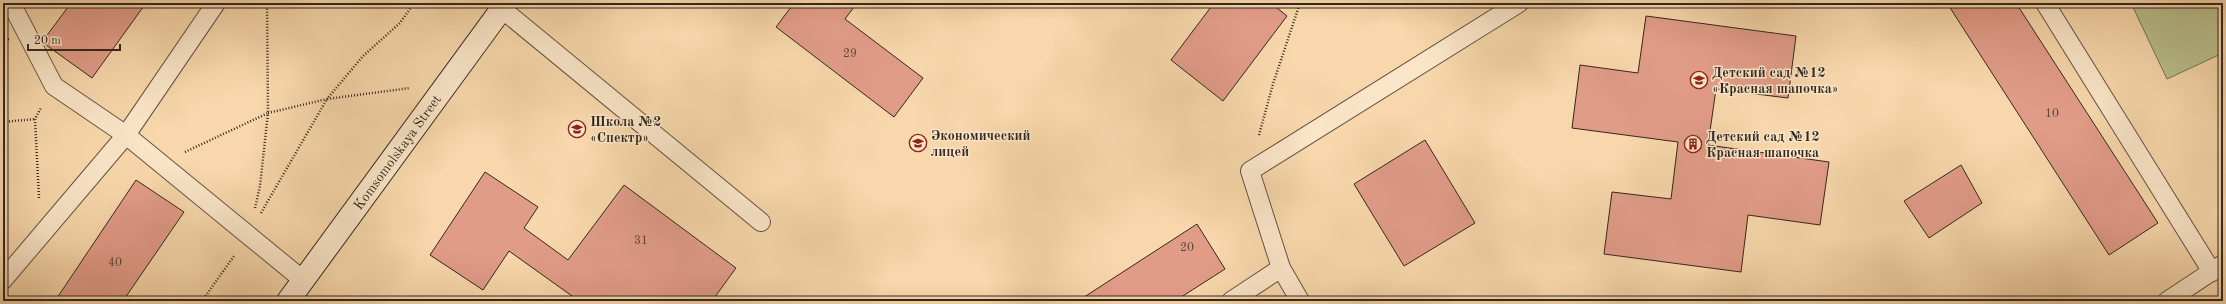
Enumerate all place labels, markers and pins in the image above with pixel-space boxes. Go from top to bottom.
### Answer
place label: Детский сад №12 «Красная шапочка» [1712,66,1839,96]
school or university icon: Детский сад №12 «Красная шапочка» [1689,70,1709,90]
place label: Школа №2 «Спектр» [590,115,661,145]
school or university icon: Школа №2 «Спектр» [567,119,587,139]
place label: Экономический лицей [931,129,1031,159]
place label: Детский сад №12 Красная шапочка [1706,130,1820,160]
school or university icon: Экономический лицей [908,133,928,153]
building icon: Детский сад №12 Красная шапочка [1683,134,1703,154]

